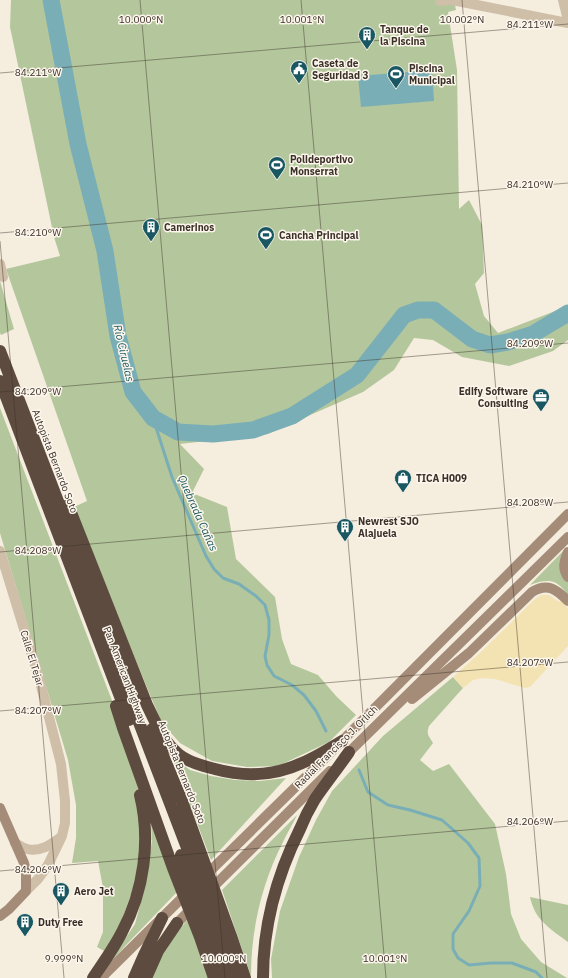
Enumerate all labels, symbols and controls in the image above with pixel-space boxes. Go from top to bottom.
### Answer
text: 10.000°N [119,13,163,26]
text: 10.001°N [280,13,324,26]
text: 10.002°N [440,13,484,26]
text: 84.211°W [507,18,553,31]
place label: Tanque de la Piscina [380,23,429,48]
building icon: Tanque de la Piscina [357,25,377,50]
place label: Caseta de Seguridad 3 [312,57,368,82]
public building icon: Caseta de Seguridad 3 [289,59,309,84]
place label: Piscina Municipal [409,62,455,87]
sports icon: Piscina Municipal [386,64,406,89]
text: 84.211°W [15,66,61,79]
place label: Polideportivo Monserrat [290,153,353,178]
sports icon: Polideportivo Monserrat [267,155,287,180]
text: 84.210°W [507,178,553,191]
building icon: Camerinos [141,217,161,242]
place label: Camerinos [164,221,214,234]
sports icon: Cancha Principal [256,225,276,250]
text: 84.210°W [15,226,61,239]
place label: Cancha Principal [279,229,359,242]
water label: Río Ciruelas [111,323,137,383]
text: 84.209°W [507,337,553,350]
text: 84.209°W [15,385,61,398]
place label: Edify Software Consulting [459,385,528,410]
office icon: Edify Software Consulting [531,387,551,412]
street label: Autopista Bernardo Soto [29,407,81,515]
shop icon: TICA H009 [393,468,413,493]
place label: TICA H009 [416,472,467,485]
water label: Quebrada Cañas [175,473,221,553]
text: 84.208°W [507,496,553,509]
place label: Newrest SJO Alajuela [358,515,419,540]
building icon: Newrest SJO Alajuela [335,517,355,542]
text: 84.208°W [15,544,61,557]
street label: Pan American Highway [100,625,150,725]
street label: Calle El Tejar [17,628,47,688]
text: 84.207°W [507,656,553,669]
street label: Radial Francisco J. Orlich [292,703,380,791]
text: 84.207°W [15,704,61,717]
street label: Autopista Bernardo Soto [155,719,209,826]
text: 84.206°W [507,815,553,828]
text: 84.206°W [15,863,61,876]
building icon: Aero Jet [51,881,71,906]
place label: Aero Jet [74,885,114,898]
building icon: Duty Free [15,912,35,937]
place label: Duty Free [38,916,84,929]
text: 9.999°N [45,952,83,965]
text: 10.000°N [202,952,246,965]
text: 10.001°N [363,952,407,965]

